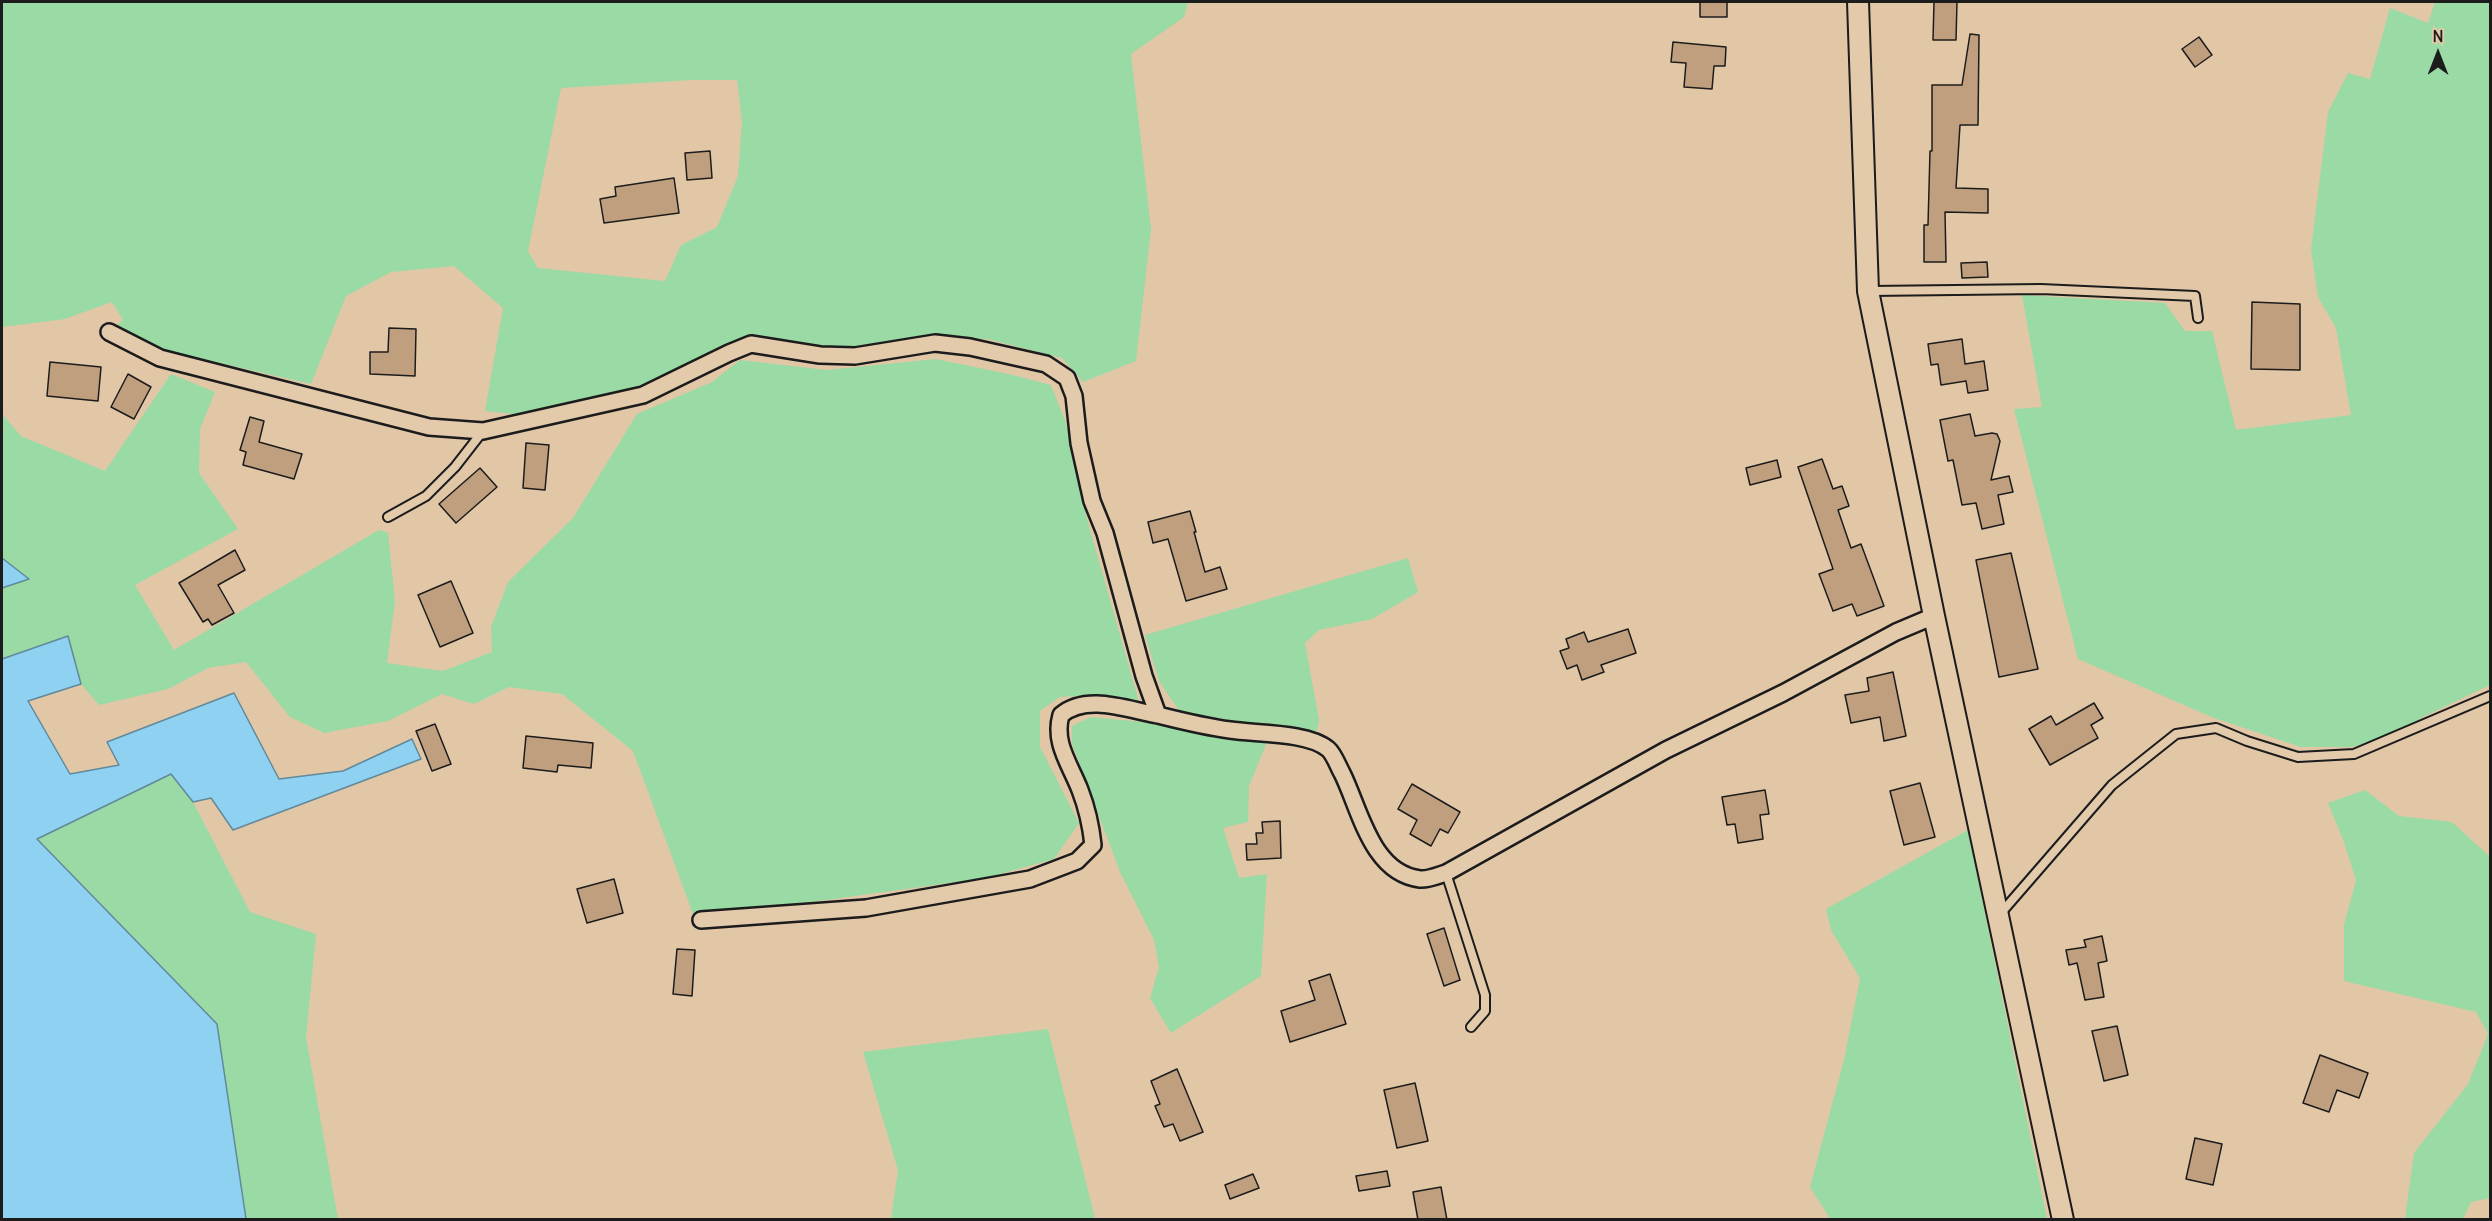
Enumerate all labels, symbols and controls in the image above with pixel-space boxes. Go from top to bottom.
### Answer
north arrow [2408,24,2468,84]
text: N [2432,26,2444,46]

